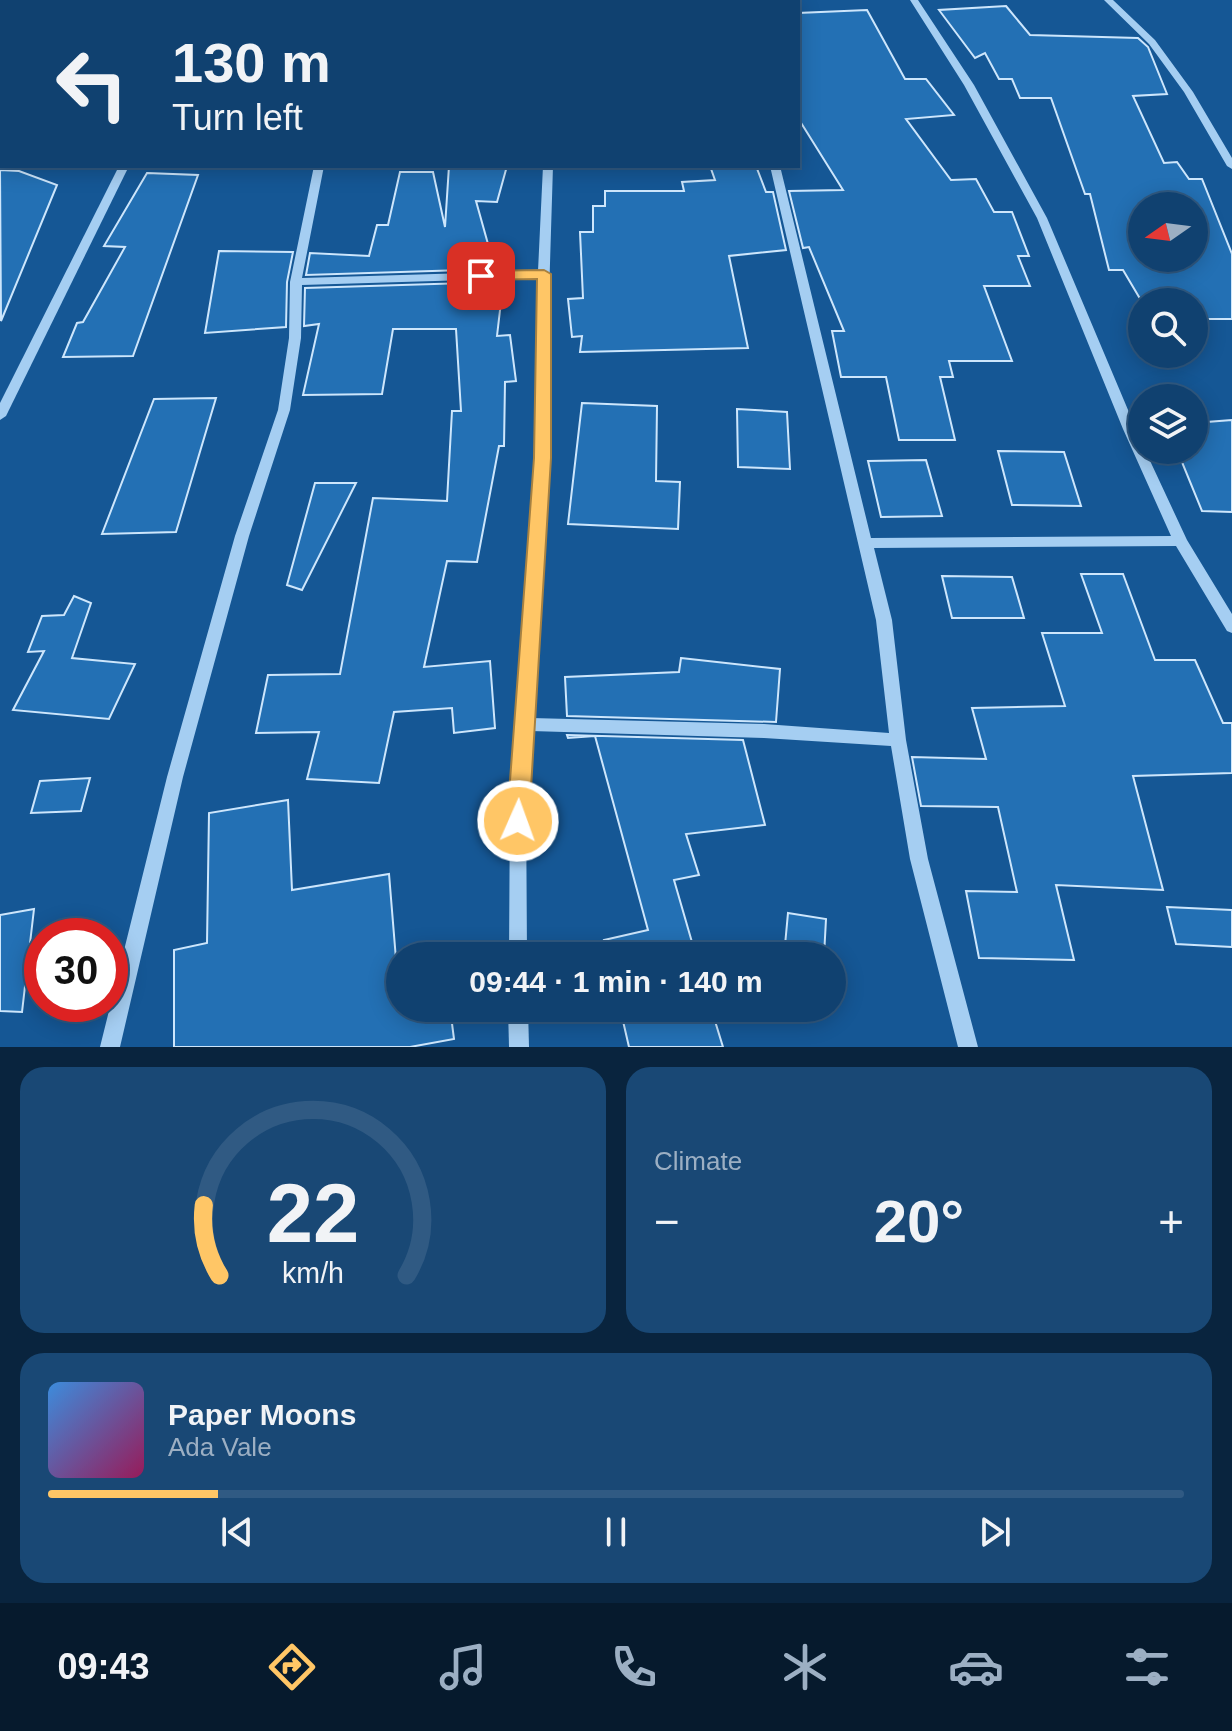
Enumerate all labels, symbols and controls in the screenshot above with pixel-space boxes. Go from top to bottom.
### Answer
text: 130 m [172,31,331,94]
icon: left [40,32,144,136]
text: Turn left [172,97,303,138]
north arrow [1128,192,1208,272]
map controls [1128,192,1208,464]
pin [447,242,515,310]
icon: arrive [459,254,503,298]
button: search [1128,288,1208,368]
button: layers [1128,384,1208,464]
position arrow [476,779,560,863]
speed limit sign: 30 [24,918,128,1022]
text: 09:44 · 1 min · 140 m [469,965,763,998]
text: Climate [654,1146,742,1176]
text: 22 [267,1167,359,1260]
text: 20° [874,1188,964,1255]
text: − [654,1197,680,1246]
text: + [1158,1197,1184,1246]
text: km/h [282,1257,344,1289]
text: Paper Moons [168,1398,356,1431]
text: Ada Vale [168,1432,272,1462]
icon: previous [215,1510,259,1554]
icon: pause [594,1510,638,1554]
icon: next [973,1510,1017,1554]
icon: directions [264,1639,320,1695]
icon: music [435,1639,491,1695]
icon: phone [606,1639,662,1695]
icon: climate [777,1639,833,1695]
icon: car [948,1639,1004,1695]
icon: filters [1119,1639,1175,1695]
text: 09:43 [57,1646,150,1687]

